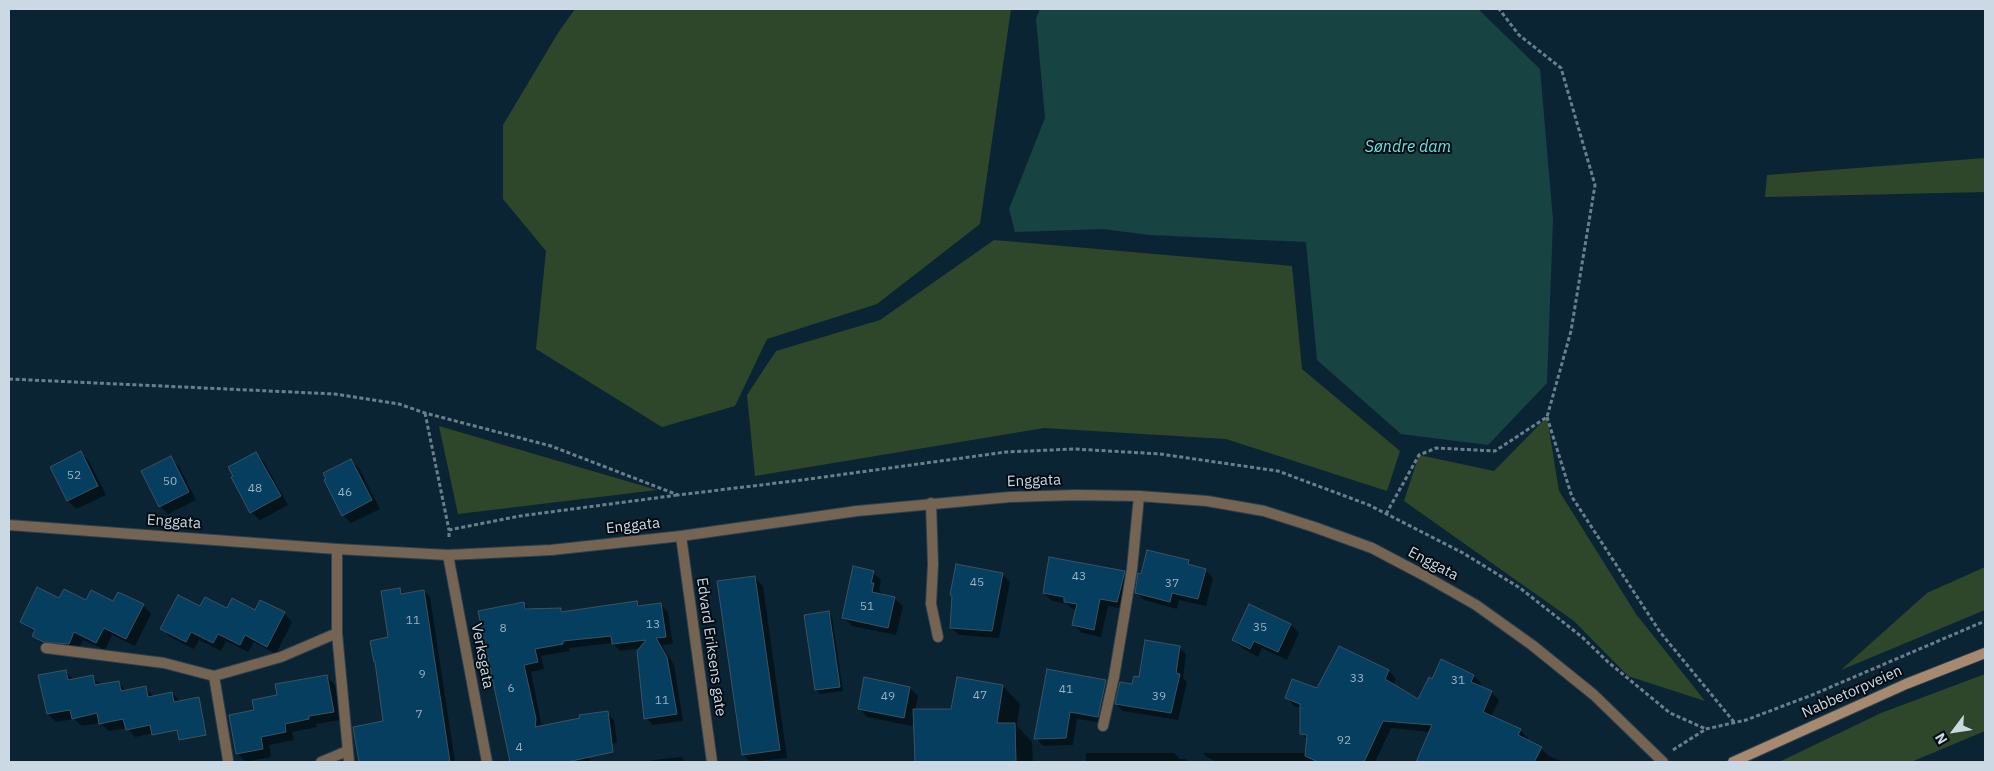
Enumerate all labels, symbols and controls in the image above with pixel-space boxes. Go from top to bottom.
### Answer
water label: Søndre dam [1365,137,1451,157]
house number: 52 [67,469,81,483]
street label: Enggata [1007,471,1061,491]
house number: 50 [163,475,177,489]
house number: 48 [248,482,262,496]
house number: 46 [338,486,352,500]
street label: Enggata [146,511,202,533]
street label: Enggata [605,514,661,538]
street label: Enggata [1405,543,1461,585]
house number: 43 [1072,570,1086,584]
street label: Edvard Eriksens gate [692,576,730,718]
house number: 45 [970,576,984,590]
house number: 37 [1165,577,1179,591]
house number: 51 [860,600,874,614]
house number: 11 [406,614,420,628]
house number: 13 [646,618,660,632]
house number: 35 [1253,621,1267,635]
street label: Verksgata [467,622,497,690]
house number: 8 [499,622,507,636]
street label: Nabbetorpveien [1799,662,1905,722]
house number: 9 [418,668,426,682]
house number: 33 [1350,672,1364,686]
house number: 31 [1451,674,1465,688]
house number: 6 [507,682,515,696]
house number: 41 [1059,683,1073,697]
house number: 47 [973,689,987,703]
house number: 49 [881,690,895,704]
house number: 39 [1152,690,1166,704]
house number: 11 [655,694,669,708]
north arrow [1929,706,1979,756]
house number: 7 [415,708,423,722]
text: N [1931,730,1951,748]
house number: 92 [1337,734,1351,748]
house number: 4 [515,741,523,755]

